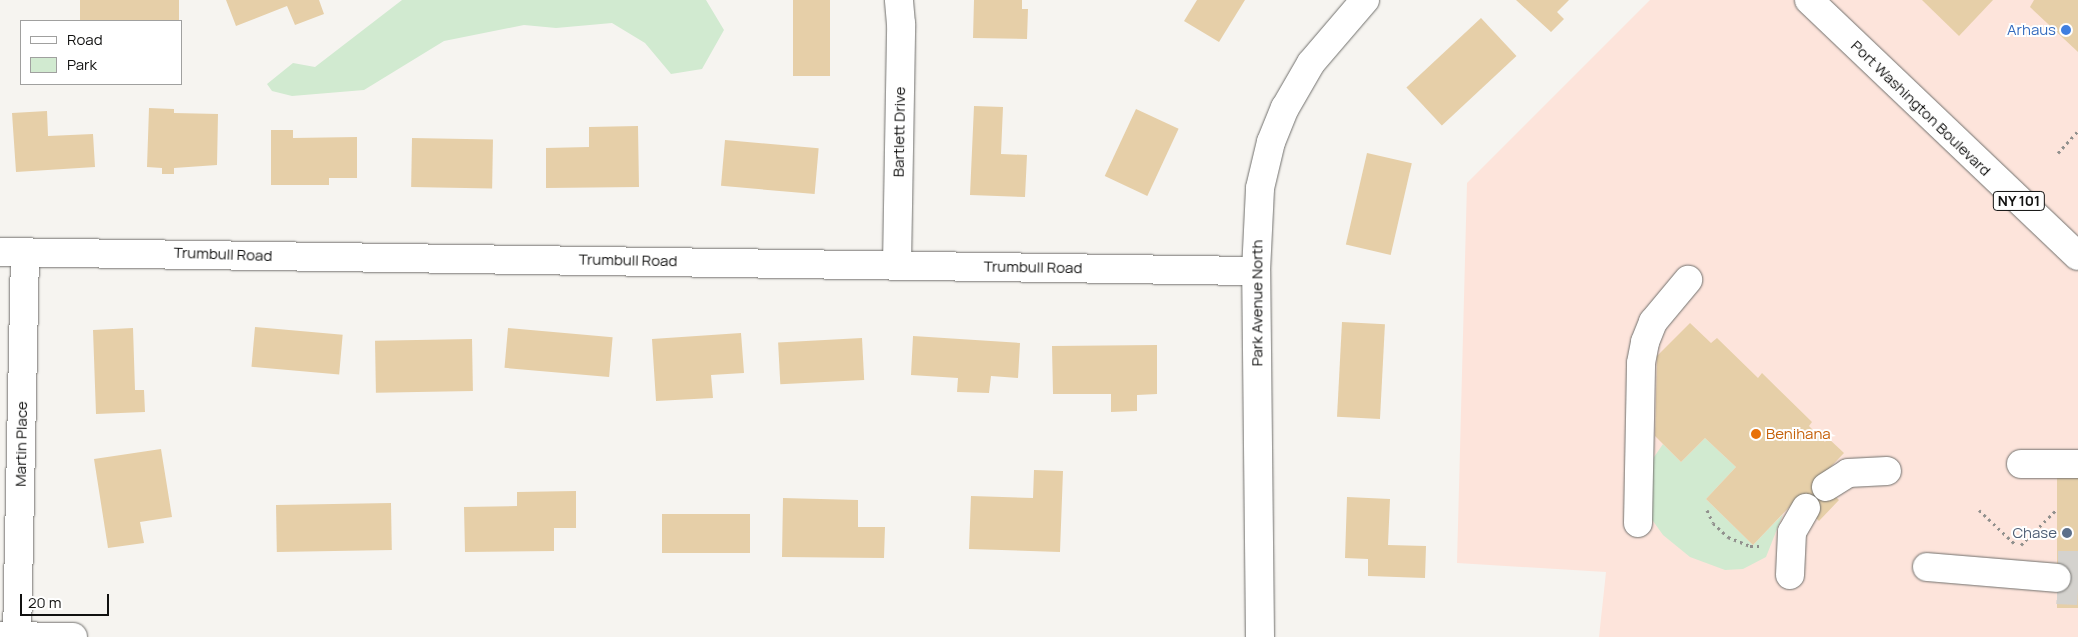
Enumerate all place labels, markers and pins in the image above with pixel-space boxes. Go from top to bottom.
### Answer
place label: Arhaus [2007,21,2056,39]
marker: Arhaus [2060,24,2072,36]
place label: Benihana [1766,425,1831,443]
marker: Benihana [1750,428,1762,440]
place label: Chase [2012,524,2057,542]
marker: Chase [2061,527,2073,539]

